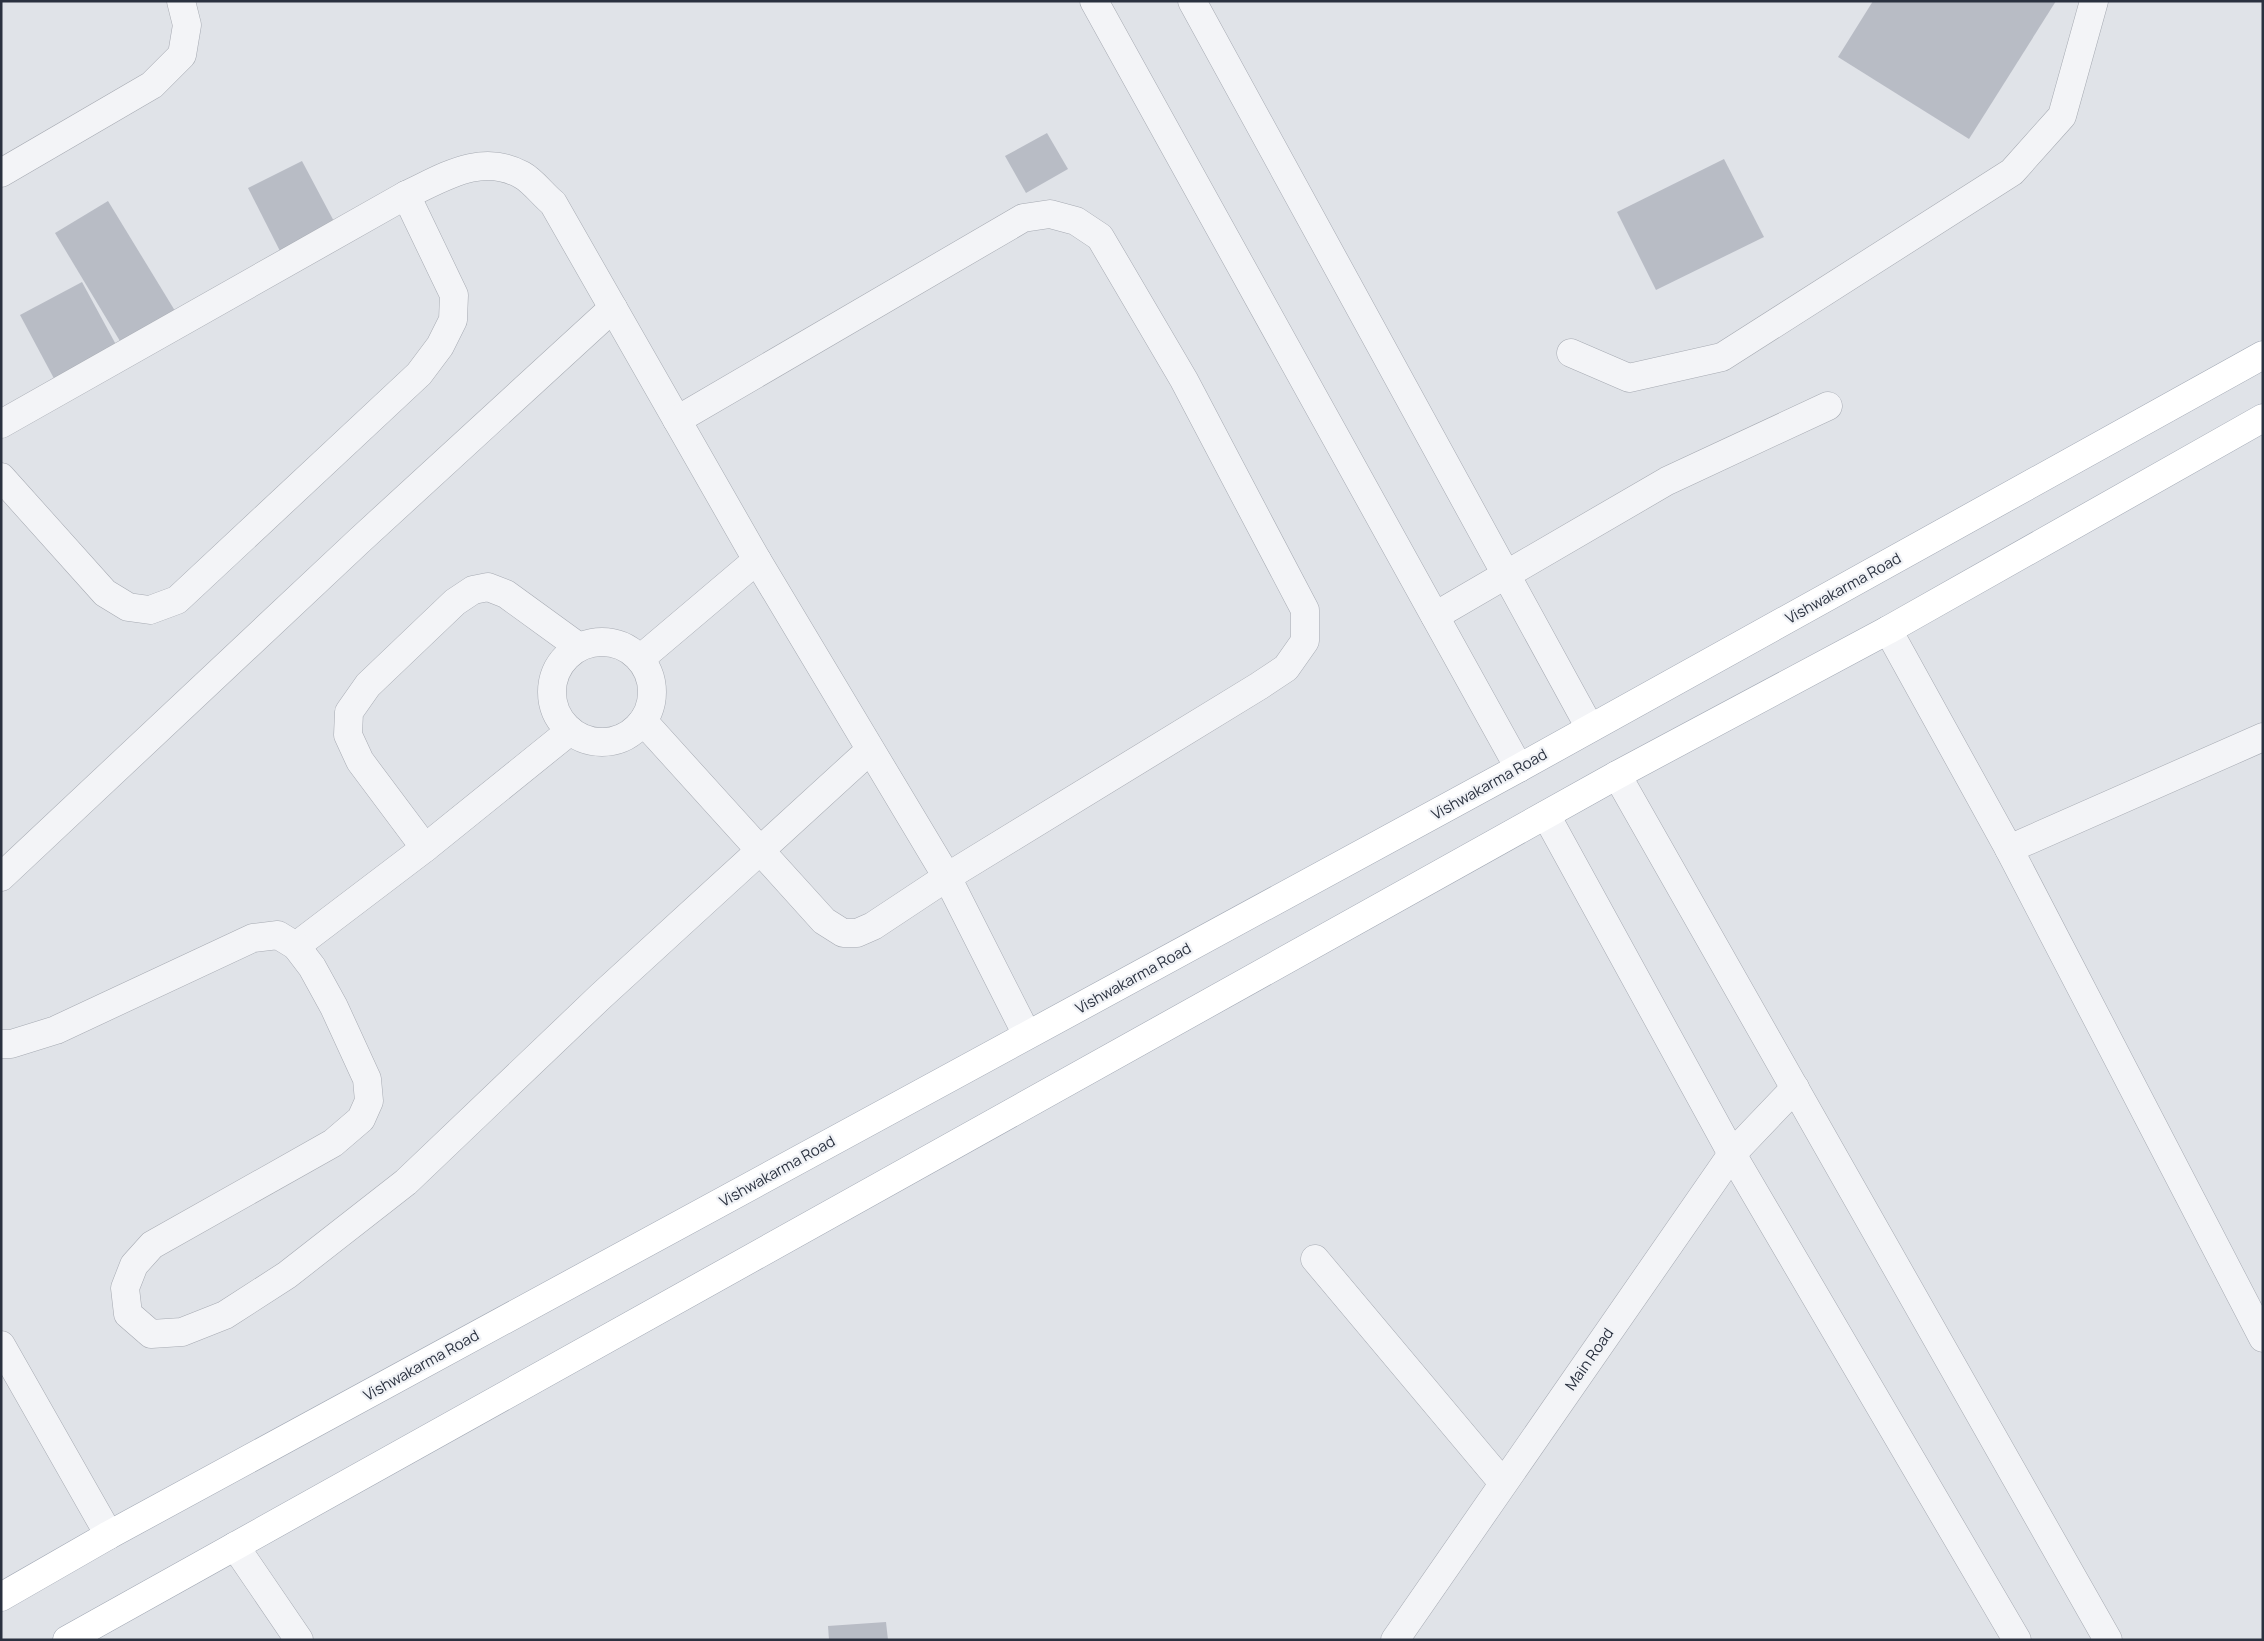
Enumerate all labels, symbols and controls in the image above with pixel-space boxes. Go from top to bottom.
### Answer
street label: Vishwakarma Road [1781,547,1905,629]
street label: Vishwakarma Road [1427,743,1551,825]
street label: Vishwakarma Road [1071,937,1195,1019]
street label: Vishwakarma Road [715,1130,839,1212]
street label: Vishwakarma Road [359,1324,483,1406]
street label: Main Road [1560,1324,1618,1394]

